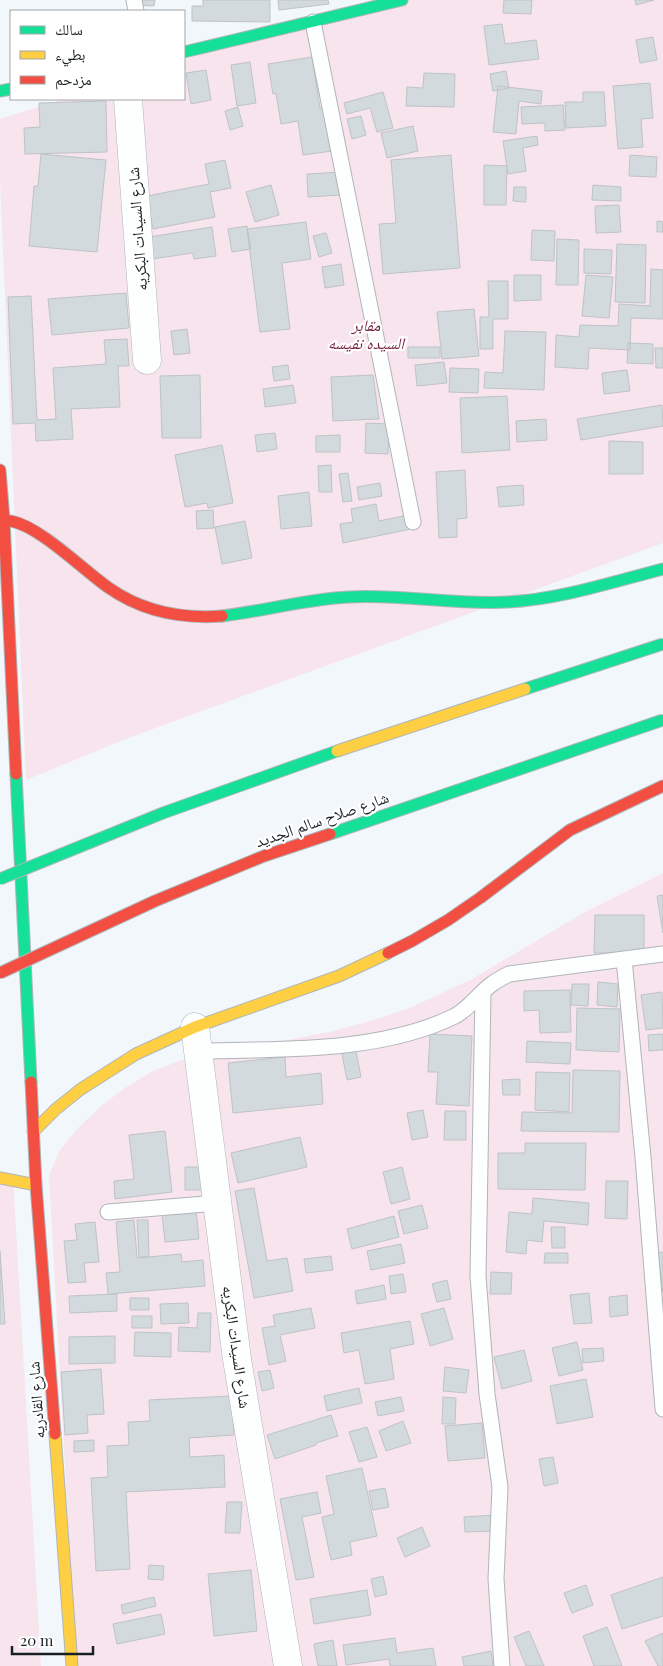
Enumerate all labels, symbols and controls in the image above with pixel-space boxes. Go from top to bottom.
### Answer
legend [10,10,185,100]
text: سالك [55,19,83,39]
text: بطيء [55,44,85,67]
text: مزدحم [55,69,92,90]
street label: شارع السيدات البكريه [122,166,152,292]
park label: مقابر السيده نفيسه [328,314,406,353]
street label: شارع صلاح سالم الجديد [252,786,392,852]
street label: شارع السيدات البكريه [217,1284,257,1410]
street label: شارع القادريه [22,1361,50,1439]
scale bar [12,1624,94,1656]
text: 20 m [20,1630,54,1650]

